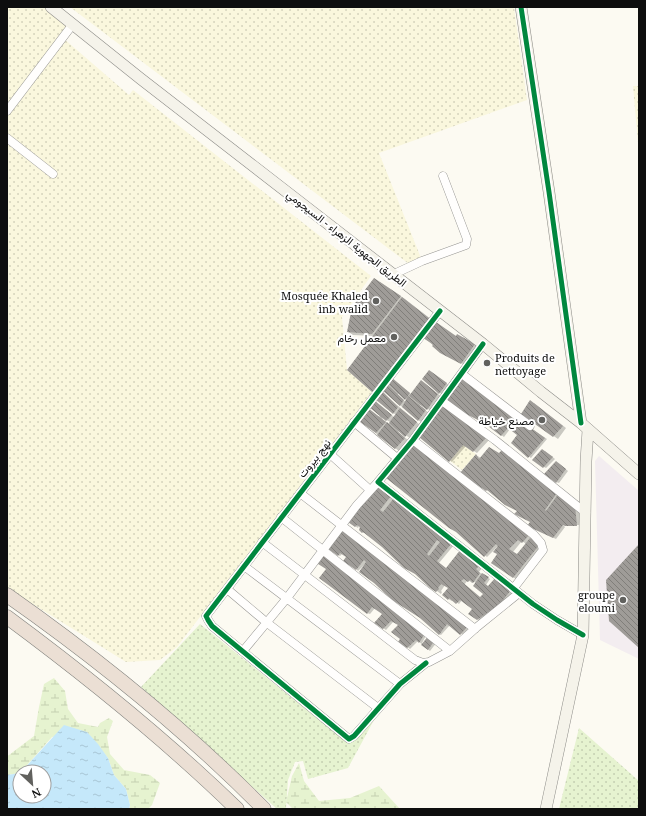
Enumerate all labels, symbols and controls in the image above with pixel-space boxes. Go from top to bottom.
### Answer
street label: الطريق الجهوية الزهراء - السيجومي [282,186,410,292]
place label: Mosquée Khaled inb walid [281,288,368,316]
marker: Mosquée Khaled inb walid [371,296,381,306]
place label: معمل رخام [338,330,386,346]
marker: معمل رخام [389,332,399,342]
place label: Produits de nettoyage [495,350,555,378]
marker: Produits de nettoyage [482,358,492,368]
place label: مصنع خياطة [478,413,534,429]
marker: مصنع خياطة [537,415,547,425]
street label: نهج بيروت [294,436,335,481]
place label: groupe eloumi [578,587,615,615]
marker: groupe eloumi [618,595,628,605]
north arrow [12,764,52,804]
text: N [29,785,44,802]

